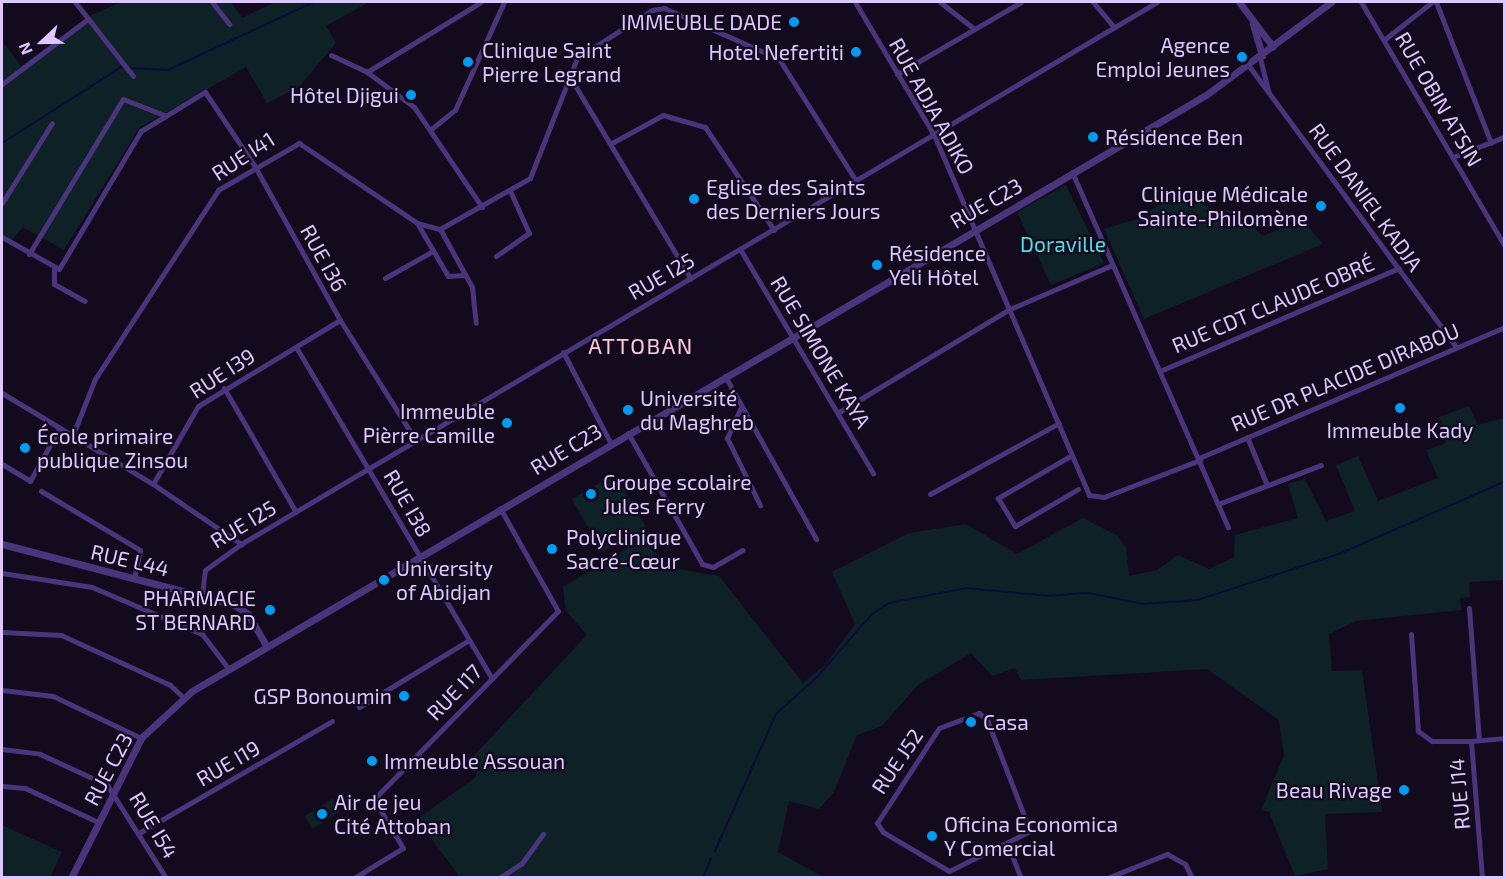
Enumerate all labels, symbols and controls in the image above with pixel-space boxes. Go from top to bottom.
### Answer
place label: IMMEUBLE DADE [621,9,782,35]
north arrow [12,12,72,72]
marker: IMMEUBLE DADE [787,15,801,29]
street label: RUE OBIN ATSIN [1390,27,1488,171]
place label: Agence Emploi Jeunes [1095,32,1230,82]
street label: RUE ADJA ADIKO [884,33,980,179]
place label: Clinique Saint Pierre Legrand [482,37,621,87]
place label: Hotel Nefertiti [708,39,844,65]
text: N [14,40,36,58]
marker: Hotel Nefertiti [849,45,863,59]
marker: Agence Emploi Jeunes [1235,50,1249,64]
marker: Clinique Saint Pierre Legrand [459,53,477,71]
place label: Hôtel Djigui [290,82,399,108]
marker: Hôtel Djigui [404,88,418,102]
street label: RUE DANIEL KADJA [1304,118,1428,276]
place label: Résidence Ben [1105,124,1243,150]
street label: RUE I41 [207,126,279,186]
marker: Résidence Ben [1086,130,1100,144]
street label: RUE C23 [946,172,1026,234]
place label: Eglise des Saints des Derniers Jours [706,174,881,224]
place label: Clinique Médicale Sainte-Philomène [1137,181,1308,231]
marker: Eglise des Saints des Derniers Jours [687,192,701,206]
marker: Clinique Médicale Sainte-Philomène [1312,197,1330,215]
street label: RUE I36 [295,220,353,296]
park label: Doraville [1020,231,1106,257]
place label: Résidence Yeli Hôtel [889,240,986,290]
street label: RUE I25 [624,247,698,305]
street label: RUE CDT CLAUDE OBRÉ [1168,250,1378,358]
marker: Résidence Yeli Hôtel [870,258,884,272]
street label: RUE SIMONE KAYA [766,272,876,432]
street label: RUE DR PLACIDE DIRABOU [1227,317,1463,437]
district label: ATTOBAN [588,333,694,359]
street label: RUE I39 [185,343,259,403]
place label: Université du Maghreb [640,385,754,435]
place label: Immeuble Pièrre Camille [363,398,495,448]
marker: Immeuble Kady [1393,401,1407,415]
marker: Université du Maghreb [621,403,635,417]
marker: Immeuble Pièrre Camille [500,416,514,430]
place label: Immeuble Kady [1327,417,1473,443]
street label: RUE C23 [526,418,606,480]
place label: École primaire publique Zinsou [37,423,188,473]
marker: École primaire publique Zinsou [18,441,32,455]
street label: RUE I38 [379,465,437,541]
place label: Groupe scolaire Jules Ferry [603,469,751,519]
marker: Groupe scolaire Jules Ferry [584,487,598,501]
street label: RUE I25 [206,495,280,553]
place label: Polyclinique Sacré-Cœur [566,524,681,574]
street label: RUE L44 [89,539,171,581]
marker: Polyclinique Sacré-Cœur [543,540,561,558]
place label: University of Abidjan [396,555,493,605]
marker: University of Abidjan [377,573,391,587]
place label: PHARMACIE ST BERNARD [135,585,256,635]
marker: PHARMACIE ST BERNARD [261,601,279,619]
street label: RUE I17 [421,659,487,725]
place label: GSP Bonoumin [253,683,392,709]
marker: GSP Bonoumin [397,689,411,703]
place label: Casa [983,709,1029,735]
marker: Casa [964,715,978,729]
street label: RUE J52 [866,723,928,799]
street label: RUE C23 [78,728,138,810]
street label: RUE I19 [192,735,264,791]
place label: Immeuble Assouan [384,748,566,774]
marker: Immeuble Assouan [365,754,379,768]
street label: RUE J14 [1443,757,1475,831]
place label: Beau Rivage [1276,777,1392,803]
marker: Beau Rivage [1397,783,1411,797]
street label: RUE I54 [124,787,184,863]
place label: Air de jeu Cité Attoban [334,789,452,839]
marker: Air de jeu Cité Attoban [315,807,329,821]
place label: Oficina Economica Y Comercial [944,811,1118,861]
marker: Oficina Economica Y Comercial [925,829,939,843]

